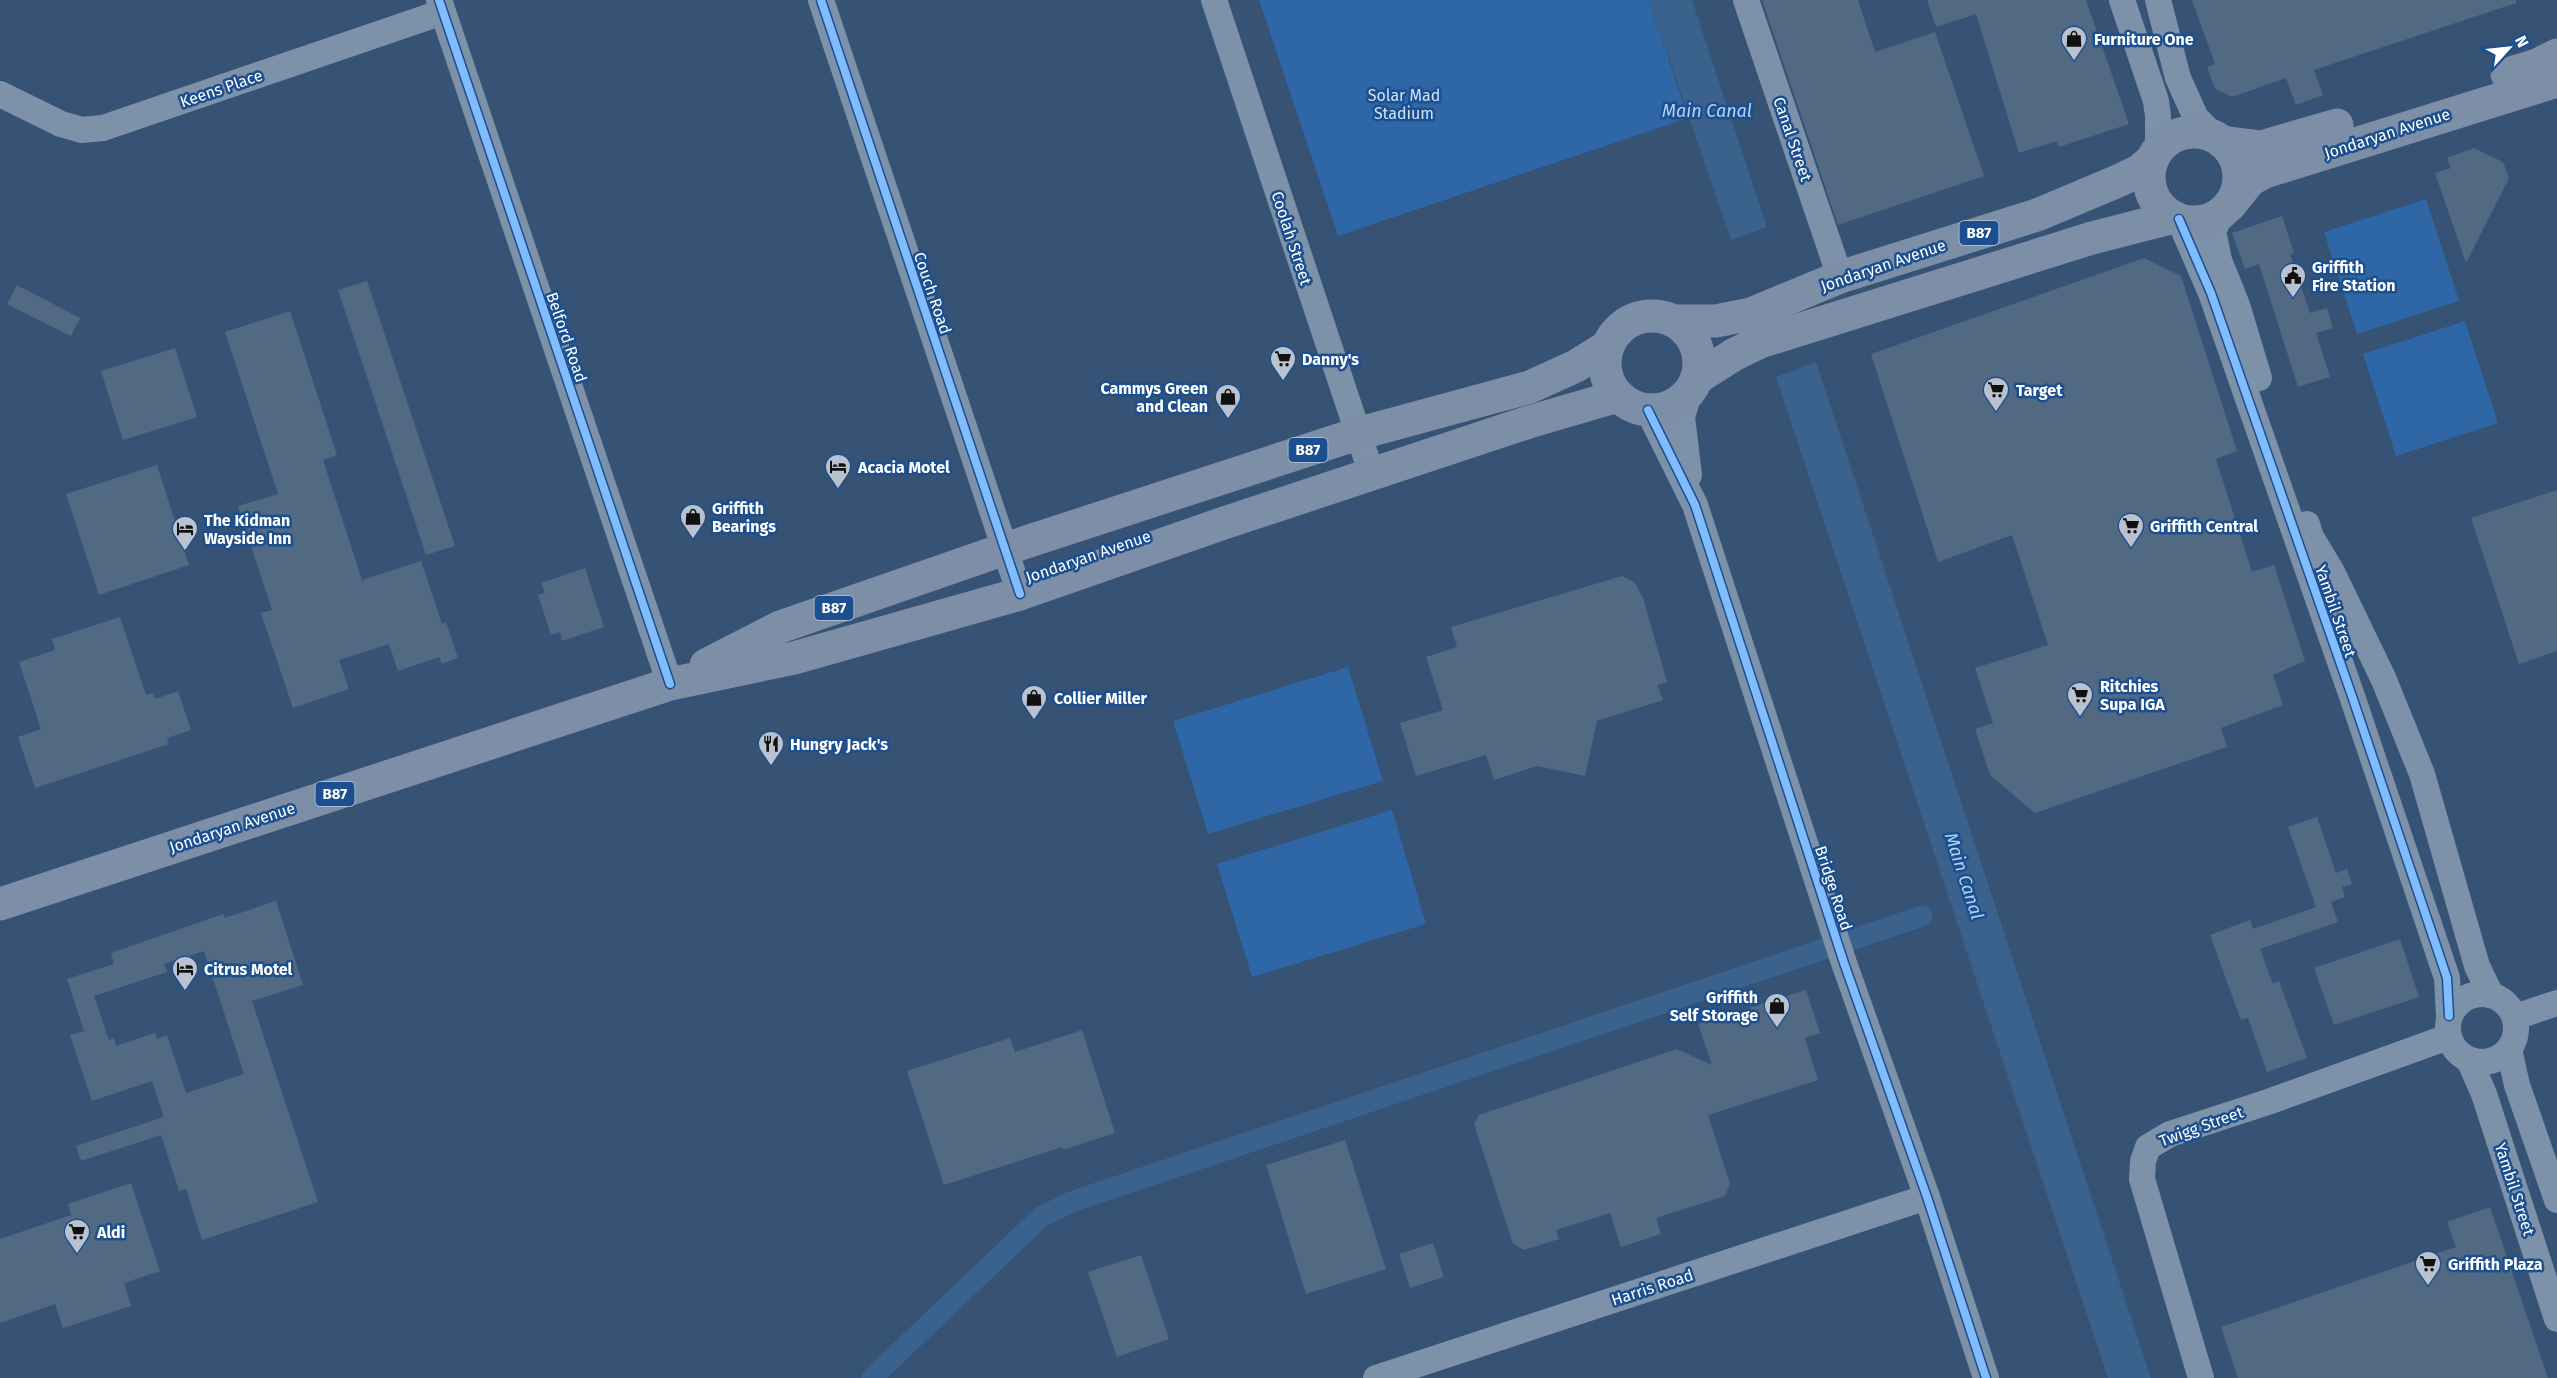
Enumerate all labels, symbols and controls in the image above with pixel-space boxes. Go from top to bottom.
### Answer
north arrow [2479,18,2539,78]
shop icon: Furniture One [2059,24,2089,62]
place label: Furniture One [2094,30,2194,49]
text: N [2511,32,2533,50]
street label: Keens Place [177,65,265,111]
park label: Solar Mad Stadium [1368,86,1440,123]
street label: Canal Street [1769,95,1816,184]
water label: Main Canal [1662,100,1752,122]
street label: Jondaryan Avenue [2322,104,2452,163]
street label: Coolah Street [1267,189,1316,288]
road number: B87 [1960,221,1998,245]
street label: Jondaryan Avenue [1818,235,1948,296]
street label: Couch Road [910,250,955,337]
place label: Griffith Fire Station [2312,258,2396,295]
public building icon: Griffith Fire Station [2278,261,2308,299]
street label: Belford Road [542,290,591,385]
supermarket icon: Danny's [1268,344,1298,382]
place label: Danny's [1302,350,1359,369]
supermarket icon: Target [1981,375,2011,413]
place label: Cammys Green and Clean [1100,379,1208,416]
place label: Target [2016,381,2063,400]
shop icon: Cammys Green and Clean [1213,382,1243,420]
road number: B87 [1288,438,1328,462]
hotel icon: Acacia Motel [823,452,853,490]
place label: Acacia Motel [857,458,950,477]
place label: Griffith Bearings [712,499,776,536]
shop icon: Griffith Bearings [678,502,708,540]
place label: The Kidman Wayside Inn [204,511,291,548]
supermarket icon: Griffith Central [2116,511,2146,549]
hotel icon: The Kidman Wayside Inn [170,514,200,552]
place label: Griffith Central [2150,517,2258,536]
street label: Jondaryan Avenue [1023,526,1153,587]
street label: Yambil Street [2311,563,2360,660]
road number: B87 [814,596,854,620]
place label: Ritchies Supa IGA [2100,677,2165,714]
supermarket icon: Ritchies Supa IGA [2065,680,2095,718]
shop icon: Collier Miller [1019,683,1049,721]
place label: Collier Miller [1054,689,1148,708]
restaurant icon: Hungry Jack's [756,729,786,767]
place label: Hungry Jack's [790,735,888,754]
road number: B87 [316,782,354,806]
street label: Jondaryan Avenue [167,798,297,857]
water label: Main Canal [1940,830,1988,922]
street label: Bridge Road [1811,843,1856,933]
hotel icon: Citrus Motel [170,954,200,992]
place label: Citrus Motel [204,960,293,979]
place label: Griffith Self Storage [1670,988,1758,1025]
shop icon: Griffith Self Storage [1762,991,1792,1029]
street label: Twigg Street [2157,1102,2246,1150]
street label: Yambil Street [2491,1140,2539,1238]
supermarket icon: Aldi [62,1217,92,1255]
place label: Aldi [96,1223,125,1242]
supermarket icon: Griffith Plaza [2413,1249,2443,1287]
place label: Griffith Plaza [2448,1255,2543,1274]
street label: Harris Road [1609,1265,1696,1310]

